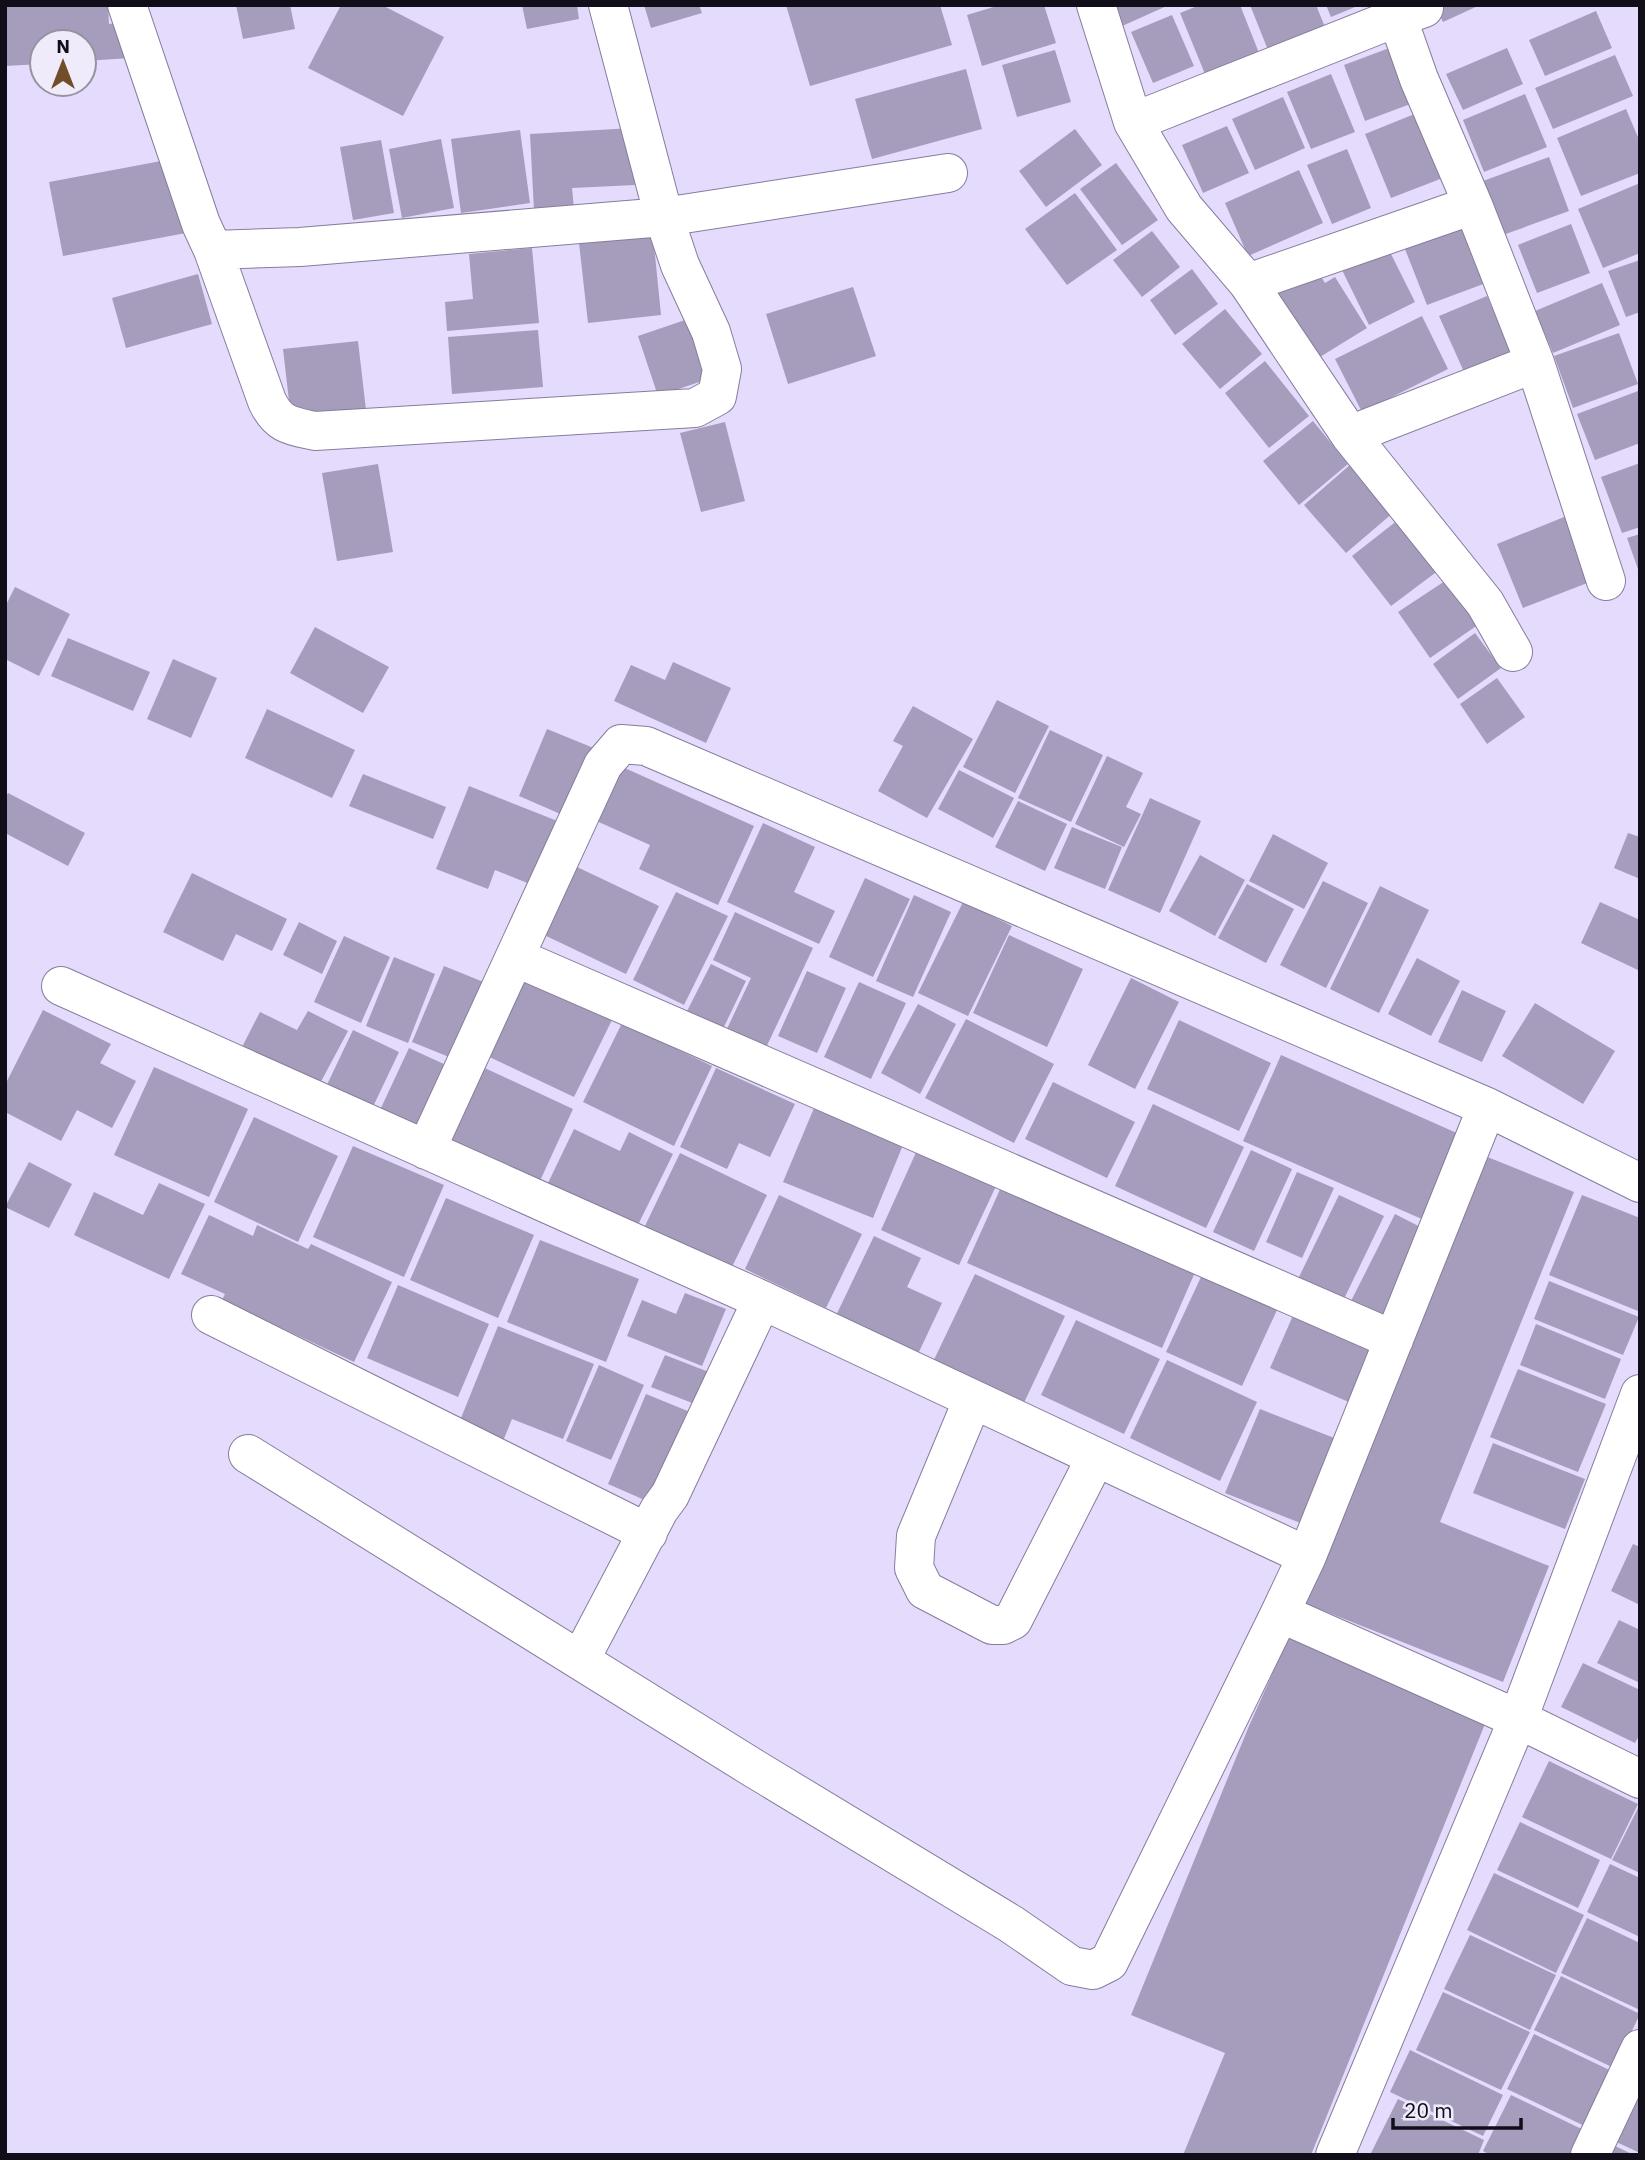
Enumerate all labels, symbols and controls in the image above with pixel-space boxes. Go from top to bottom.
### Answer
north arrow [28,28,98,98]
text: N [56,34,70,58]
scale bar [1393,2086,1521,2130]
text: 20 m [1404,2096,1453,2124]

